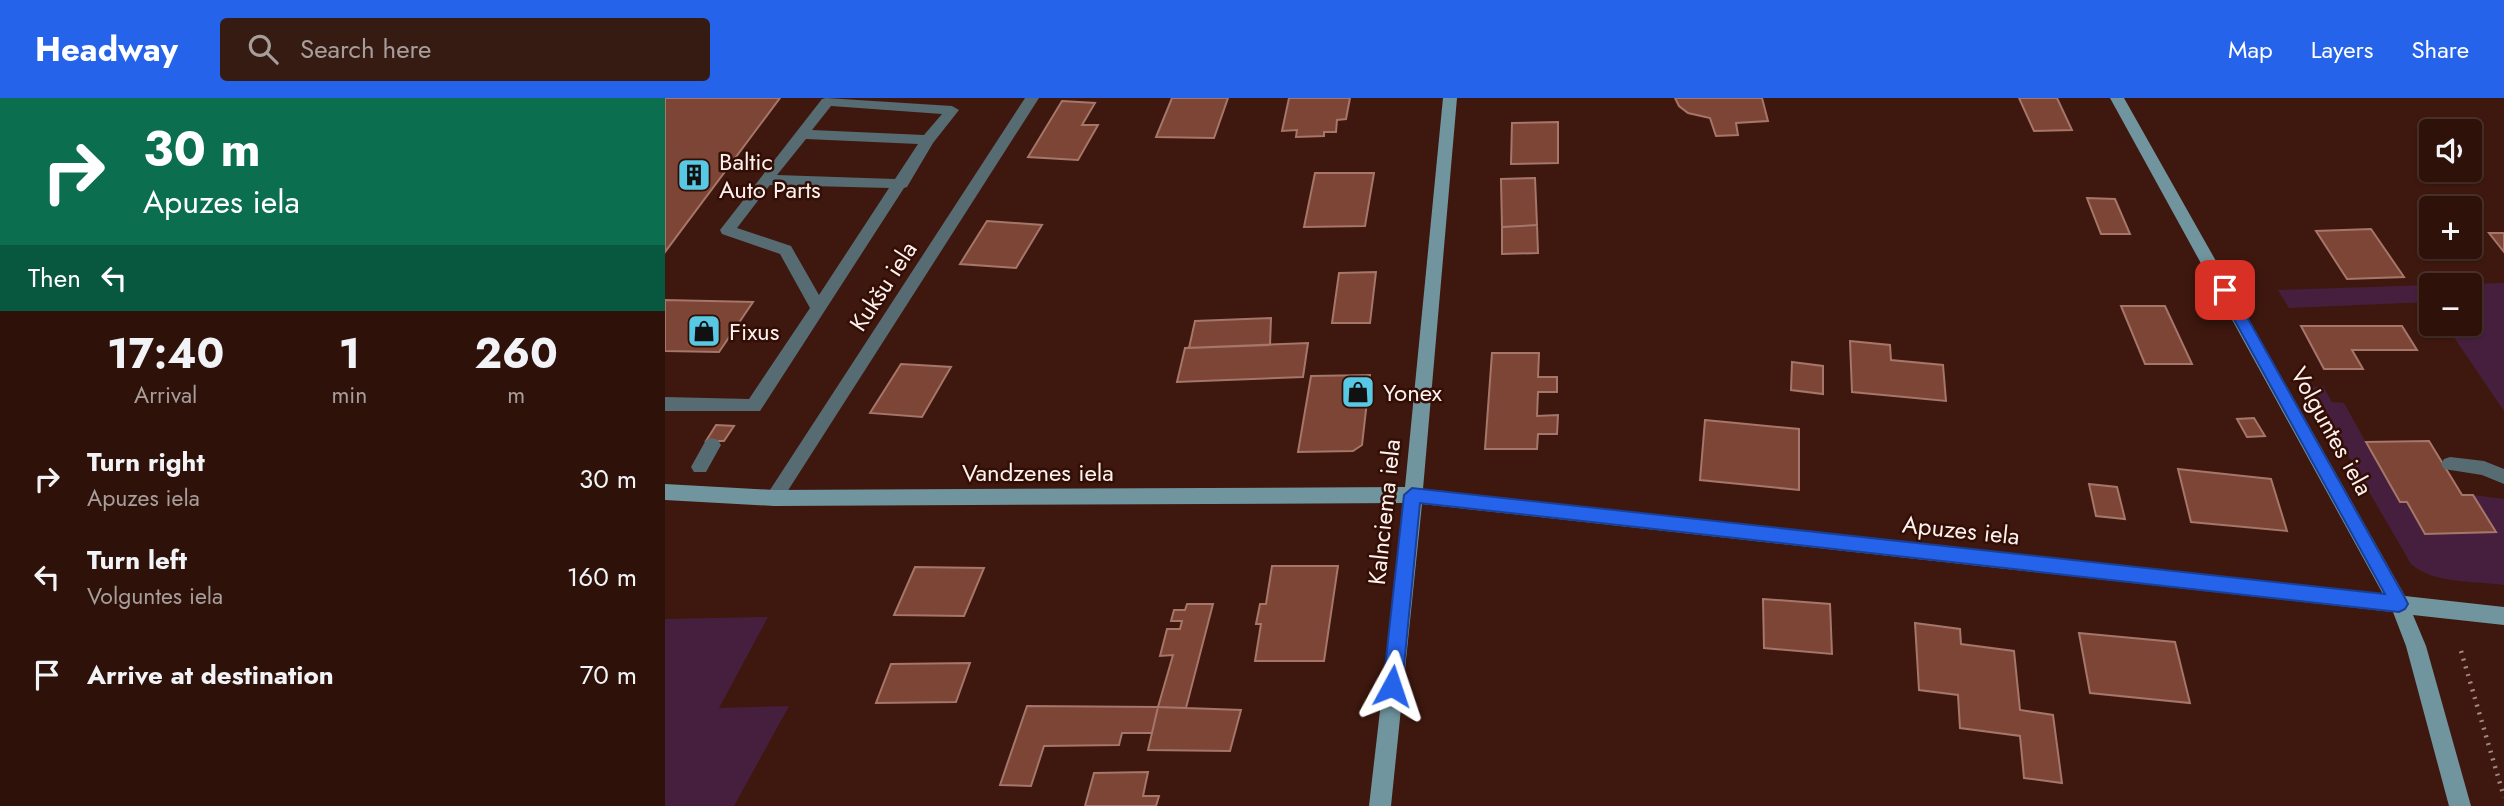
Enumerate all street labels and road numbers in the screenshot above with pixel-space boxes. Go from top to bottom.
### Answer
street label: Kukšu iela [841,234,925,338]
street label: Volguntes iela [2282,360,2382,502]
street label: Kalnciema iela [1359,437,1409,587]
street label: Vandzenes iela [962,455,1114,490]
street label: Apuzes iela [1901,506,2021,554]

